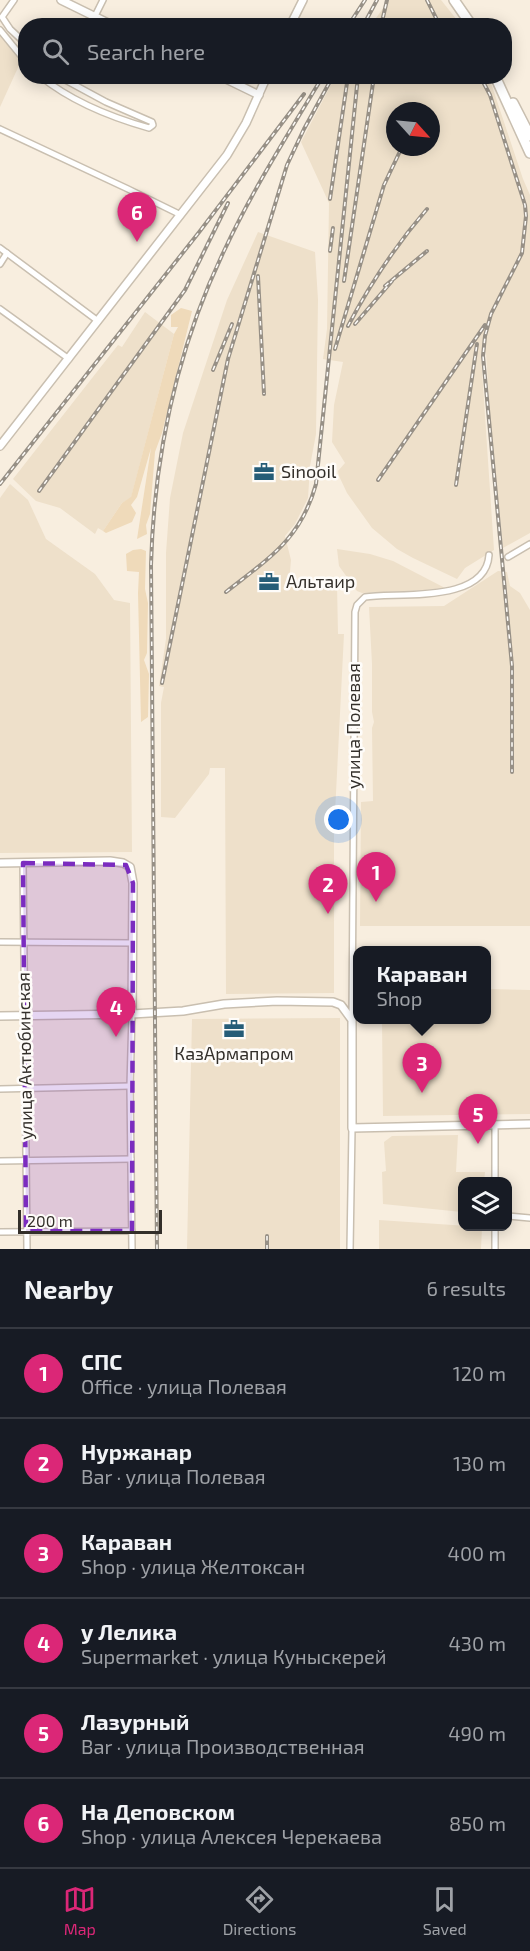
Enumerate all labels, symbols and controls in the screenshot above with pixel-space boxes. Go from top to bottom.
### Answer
search box [18,18,512,84]
icon: search [39,35,72,68]
text: Search here [87,38,205,64]
north arrow [386,102,440,156]
pin: 6 [118,192,156,242]
office icon: Sinooil [252,460,276,484]
place label: Sinooil [281,460,337,482]
office icon: Альтаир [257,570,281,594]
place label: Альтаир [286,570,355,592]
street label: улица Полевая [342,663,364,789]
your location [324,805,353,834]
pin: 1 [356,852,395,902]
pin: 2 [308,864,348,914]
popup [353,946,491,1024]
text: Караван [376,960,468,986]
street label: улица Актюбинская [12,972,36,1140]
text: Shop [376,986,422,1010]
pin: 4 [96,988,136,1037]
office icon: КазАрмапром [222,1017,246,1041]
place label: КазАрмапром [174,1042,294,1064]
pin: 3 [402,1044,442,1093]
pin: 5 [458,1094,498,1144]
map controls [458,1177,512,1231]
button: layers [458,1177,512,1231]
scale bar [18,1207,162,1234]
text: 200 m [27,1211,73,1230]
text: Nearby [24,1273,113,1304]
text: 6 results [426,1276,506,1300]
text: СПС [81,1348,122,1374]
text: 1 [39,1361,48,1385]
text: 120 m [453,1361,506,1385]
text: Office · улица Полевая [81,1374,287,1398]
text: Нуржанар [81,1438,192,1464]
text: 2 [38,1451,49,1475]
text: 130 m [453,1451,506,1475]
text: Bar · улица Полевая [81,1464,266,1488]
text: Караван [81,1528,172,1554]
text: 3 [38,1541,49,1565]
text: 400 m [448,1541,506,1565]
text: Shop · улица Желтоксан [81,1554,305,1578]
text: у Лелика [81,1618,177,1644]
text: 4 [37,1631,50,1655]
text: 430 m [449,1631,506,1655]
text: Supermarket · улица Куныскерей [81,1644,387,1668]
text: Лазурный [81,1708,189,1734]
text: 5 [38,1721,49,1745]
text: 490 m [448,1721,506,1745]
text: Bar · улица Производственная [81,1734,365,1758]
text: На Деповском [81,1798,235,1824]
text: 6 [38,1811,49,1835]
text: 850 m [449,1811,506,1835]
text: Shop · улица Алексея Черекаева [81,1824,382,1848]
tab: Map [63,1883,96,1938]
tab: Directions [223,1883,296,1938]
tab: Saved [423,1883,467,1938]

